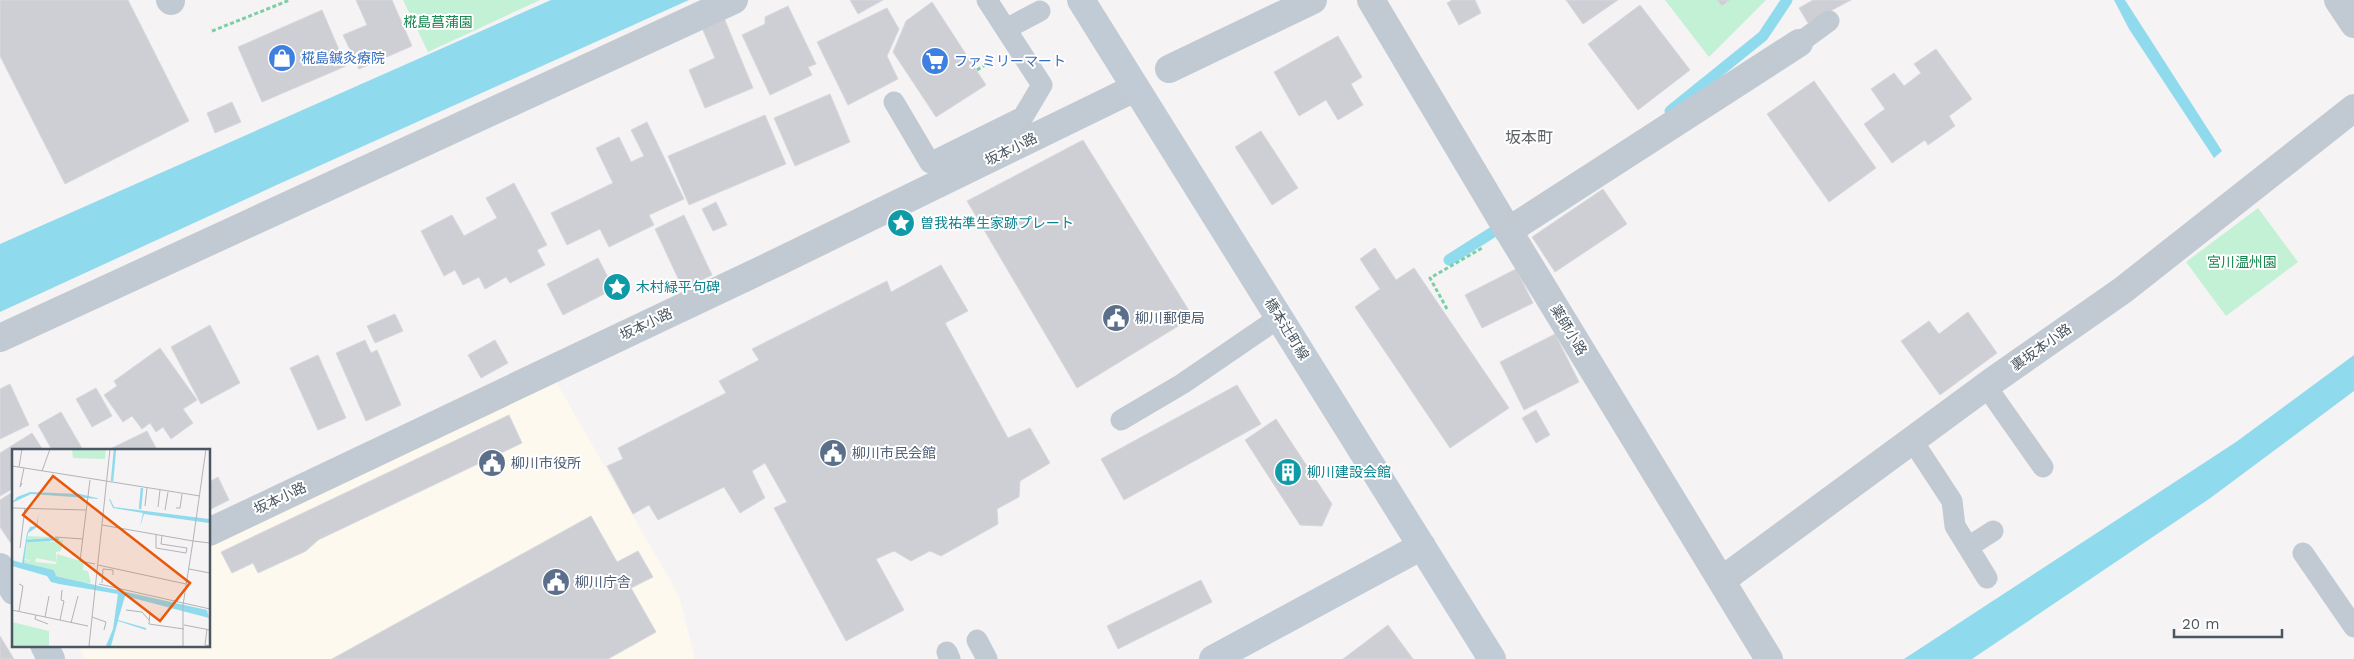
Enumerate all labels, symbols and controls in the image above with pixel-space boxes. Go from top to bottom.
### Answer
park label: 椛島菖蒲園 [403,14,473,30]
shop icon: 椛島鍼灸療院 [267,43,297,73]
supermarket icon: ファミリーマート [920,46,950,76]
place label: 椛島鍼灸療院 [301,50,385,66]
place label: ファミリーマート [954,53,1066,69]
district label: 坂本町 [1505,128,1553,147]
street label: 坂本小路 [982,130,1040,168]
place icon: 曽我祐準生家跡プレート [886,208,916,238]
place label: 曽我祐準生家跡プレート [920,215,1074,231]
park label: 宮川温州園 [2207,254,2277,270]
place icon: 木村緑平句碑 [602,272,632,302]
place label: 木村緑平句碑 [636,279,720,295]
street label: 橋本辻町線 [1262,295,1312,363]
street label: 薬師小路 [1548,302,1590,358]
public building icon: 柳川郵便局 [1101,303,1131,333]
street label: 坂本小路 [617,305,675,343]
place label: 柳川郵便局 [1135,310,1205,326]
street label: 裏坂本小路 [2008,320,2074,374]
public building icon: 柳川市民会館 [818,438,848,468]
place label: 柳川市民会館 [852,445,936,461]
public building icon: 柳川市役所 [477,448,507,478]
inset map [12,449,210,646]
place label: 柳川市役所 [511,455,581,471]
building icon: 柳川建設会館 [1273,457,1303,487]
place label: 柳川建設会館 [1307,464,1391,480]
street label: 坂本小路 [251,479,309,517]
public building icon: 柳川庁舎 [541,567,571,597]
place label: 柳川庁舎 [575,574,631,590]
scale bar [2174,606,2282,638]
text: 20 m [2182,615,2220,633]

